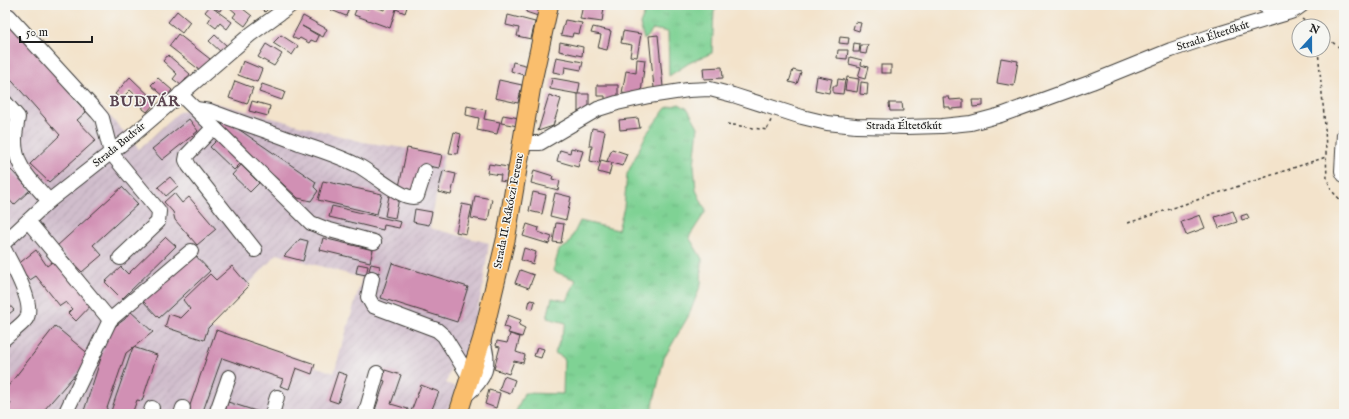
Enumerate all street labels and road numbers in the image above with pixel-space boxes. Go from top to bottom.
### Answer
street label: Strada Éltetőkút [1175,18,1251,54]
street label: Strada Éltetőkút [866,119,942,133]
street label: Strada Budvár [90,120,148,170]
street label: Strada II. Rákóczi Ferenc [491,152,527,270]

